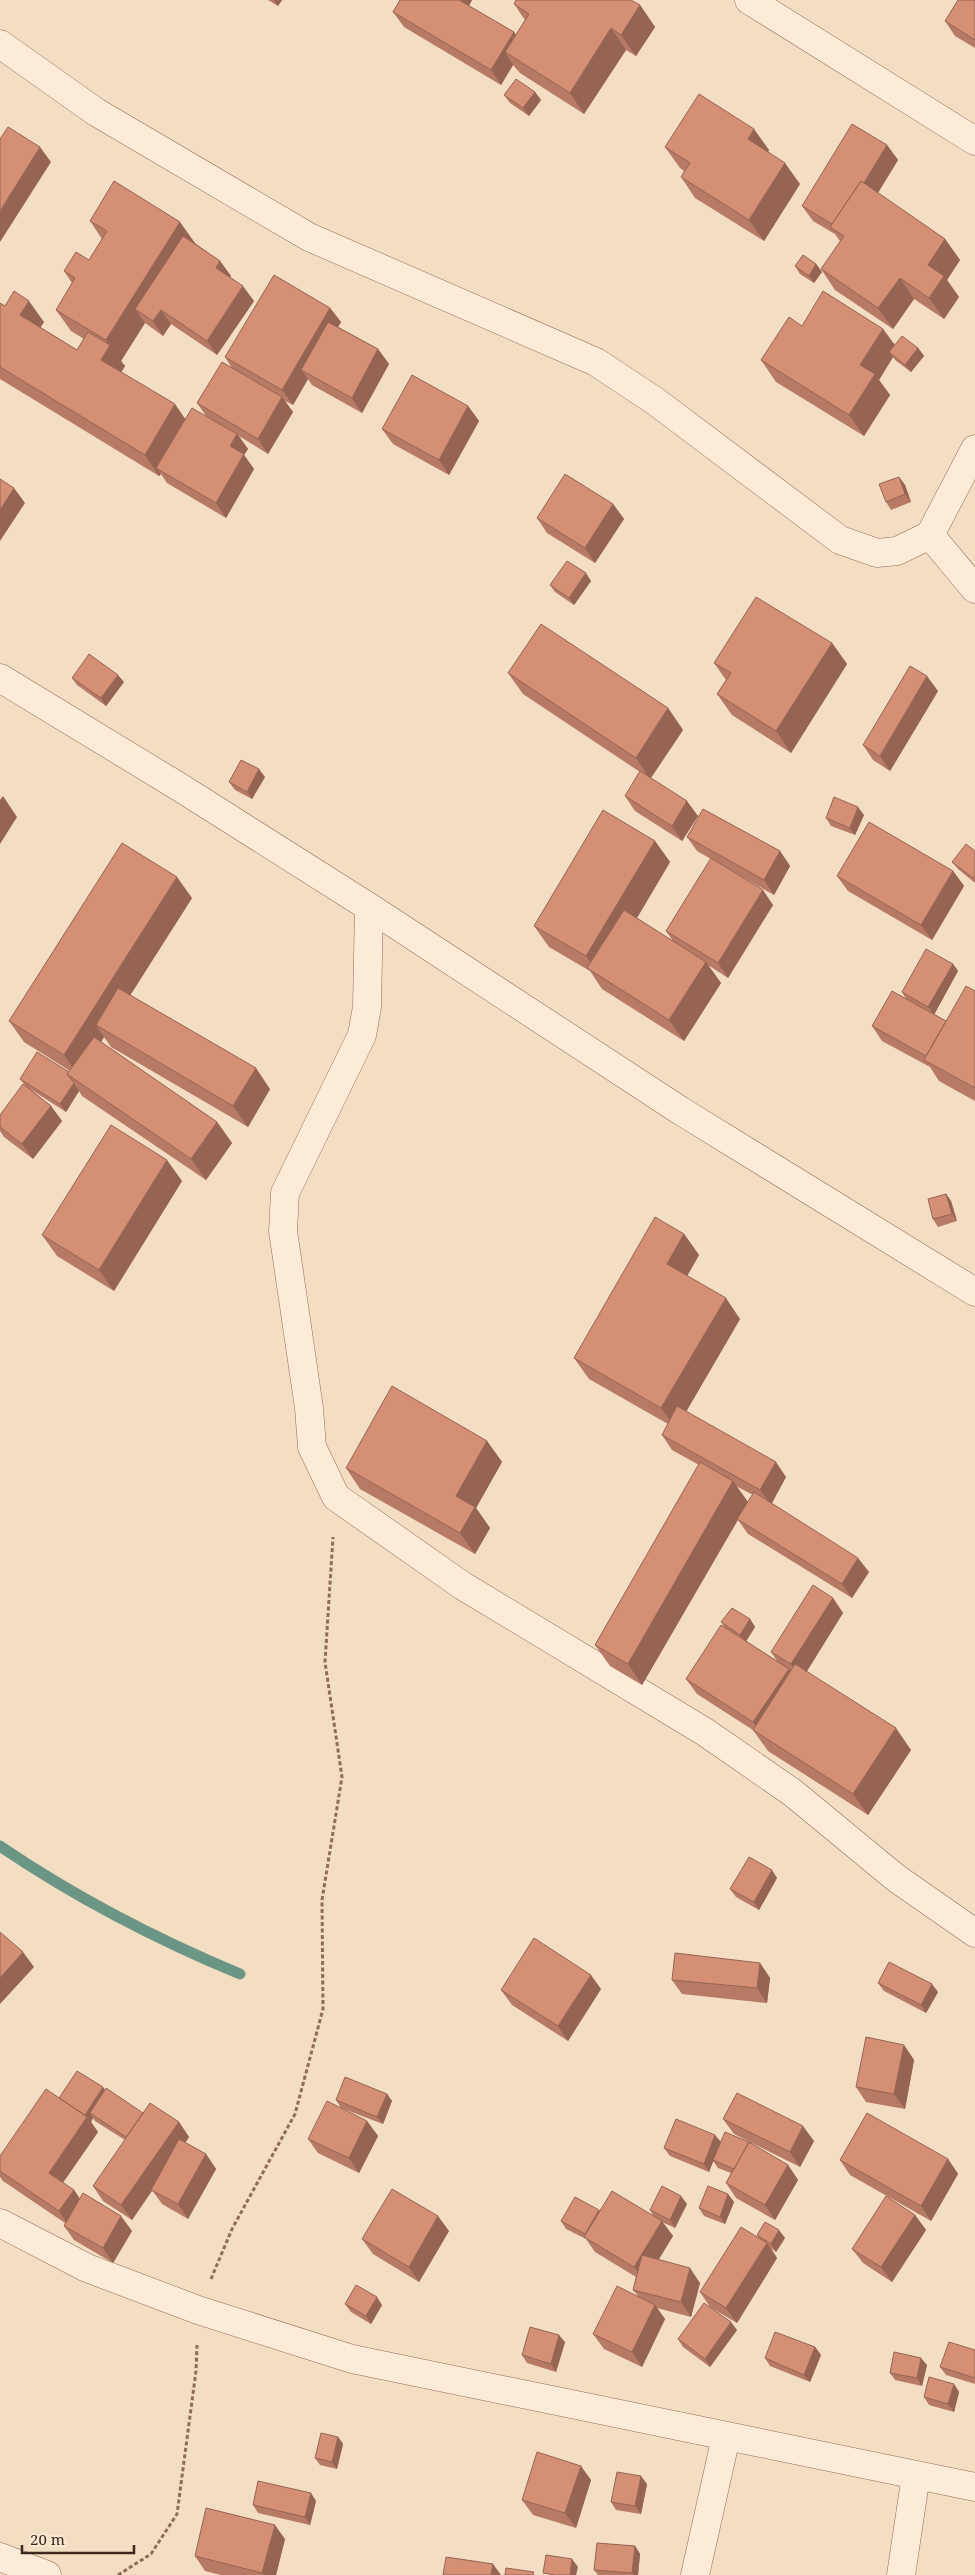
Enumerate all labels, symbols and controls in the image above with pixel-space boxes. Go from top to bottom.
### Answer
scale bar [22,2522,135,2554]
text: 20 m [30,2529,65,2549]

